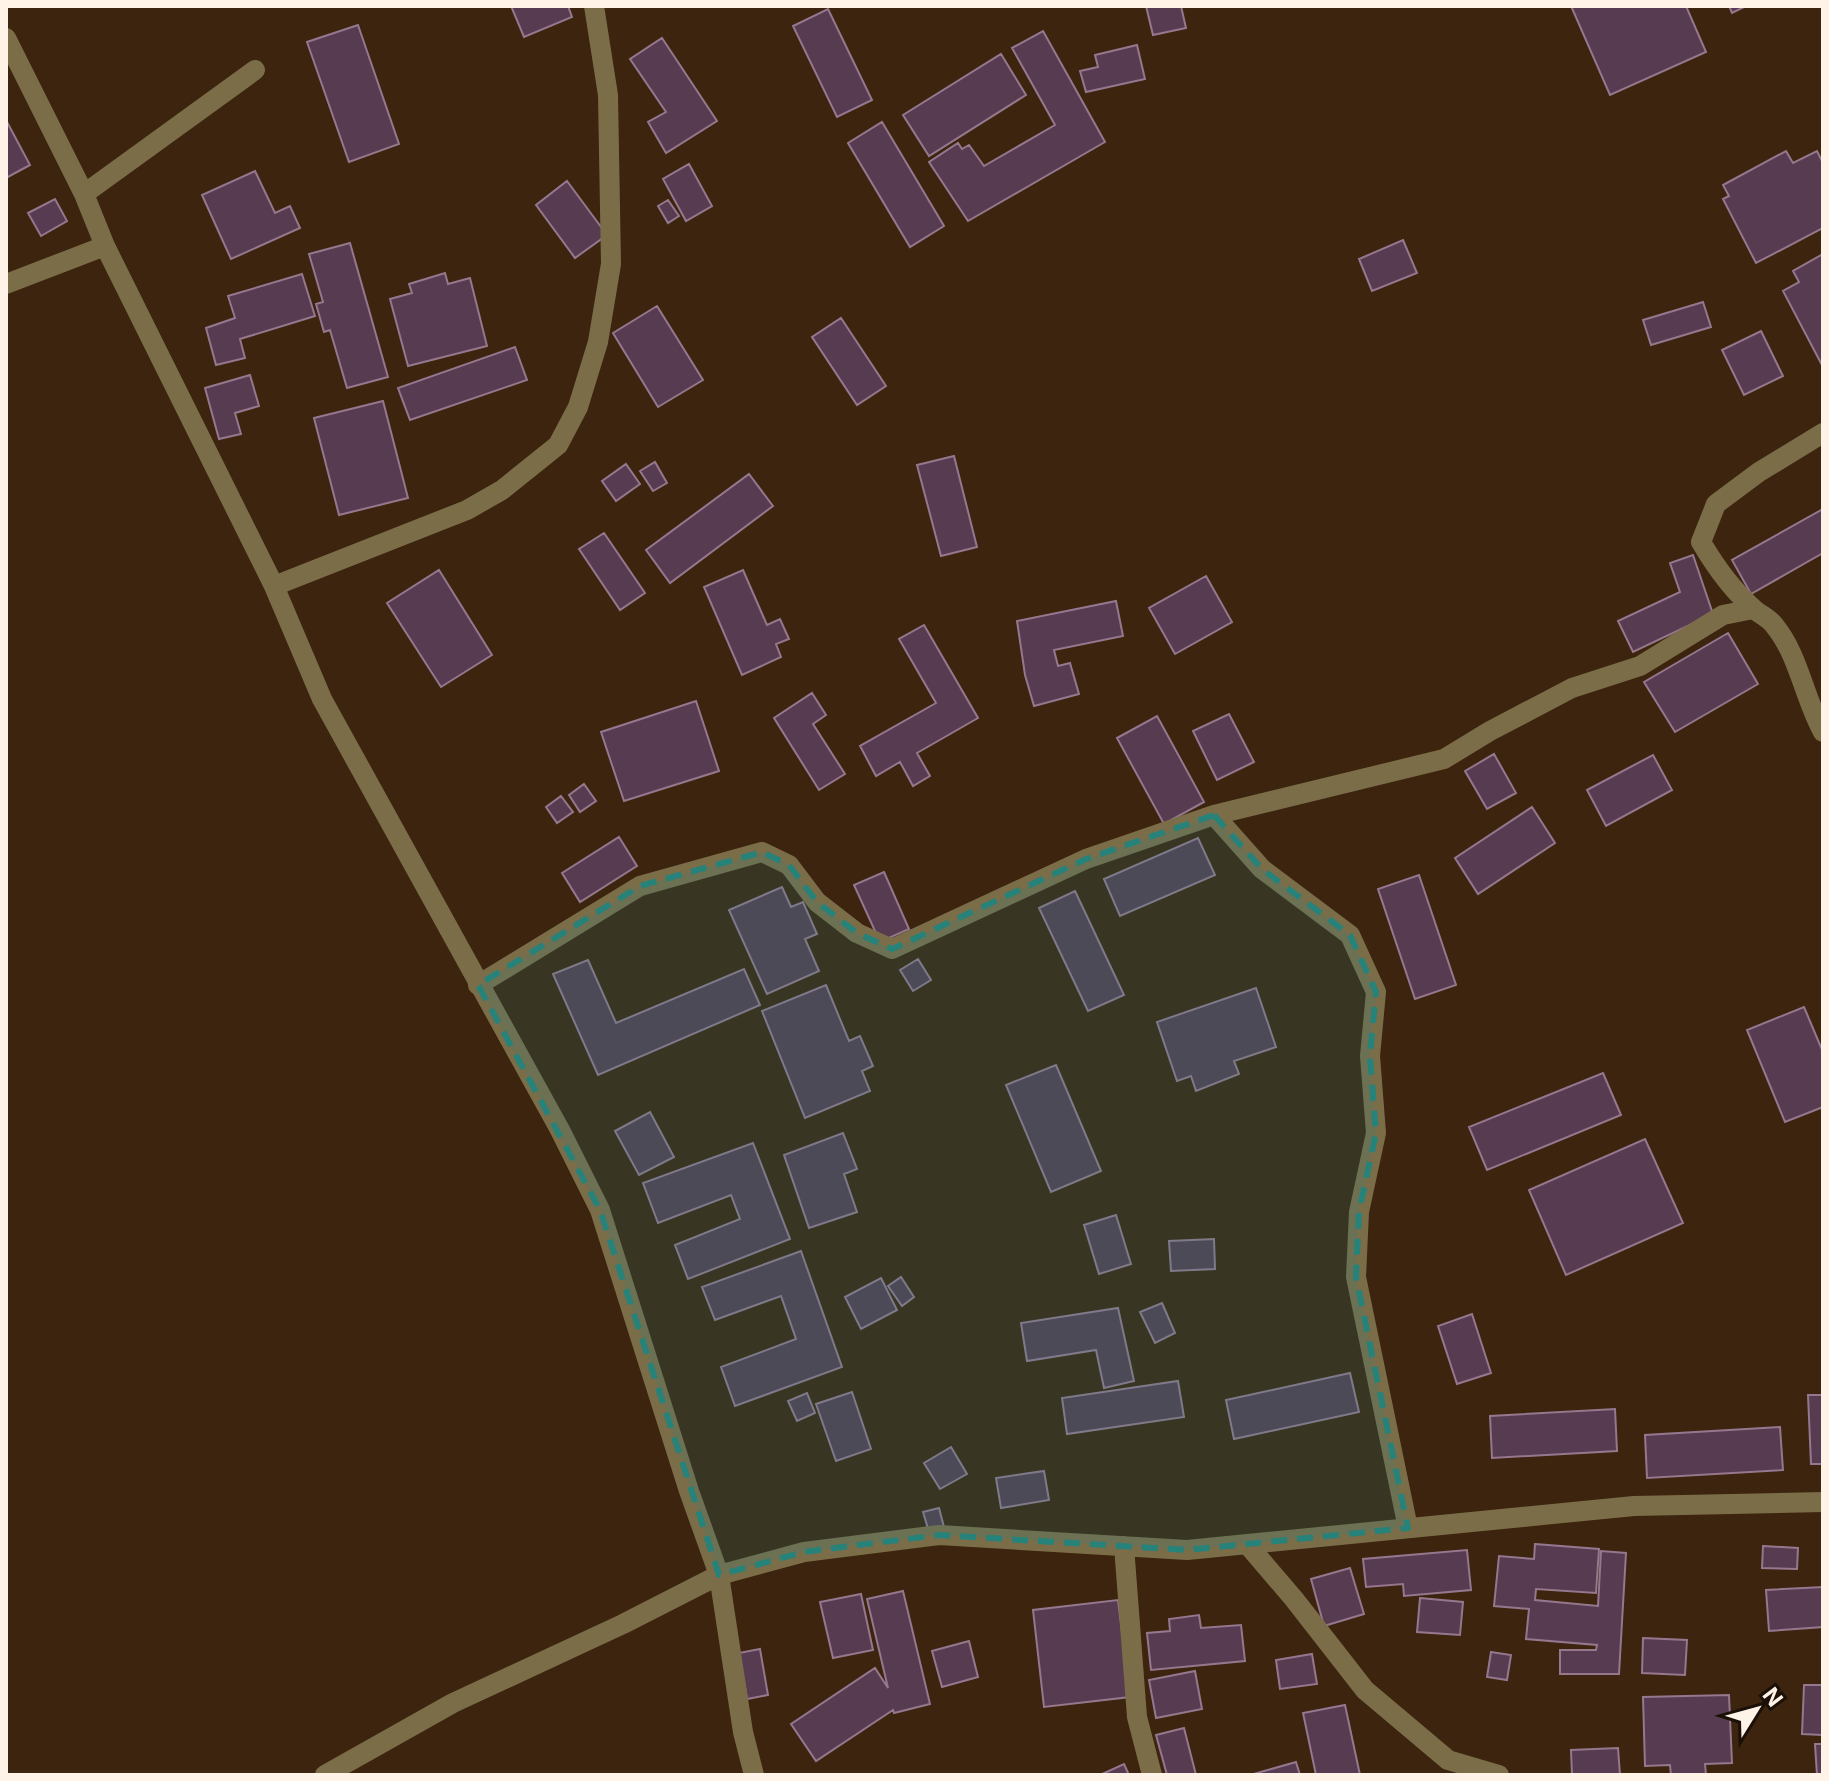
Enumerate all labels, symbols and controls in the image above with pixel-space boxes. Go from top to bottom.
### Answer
north arrow [1717,1669,1797,1749]
text: N [1758,1682,1788,1711]

